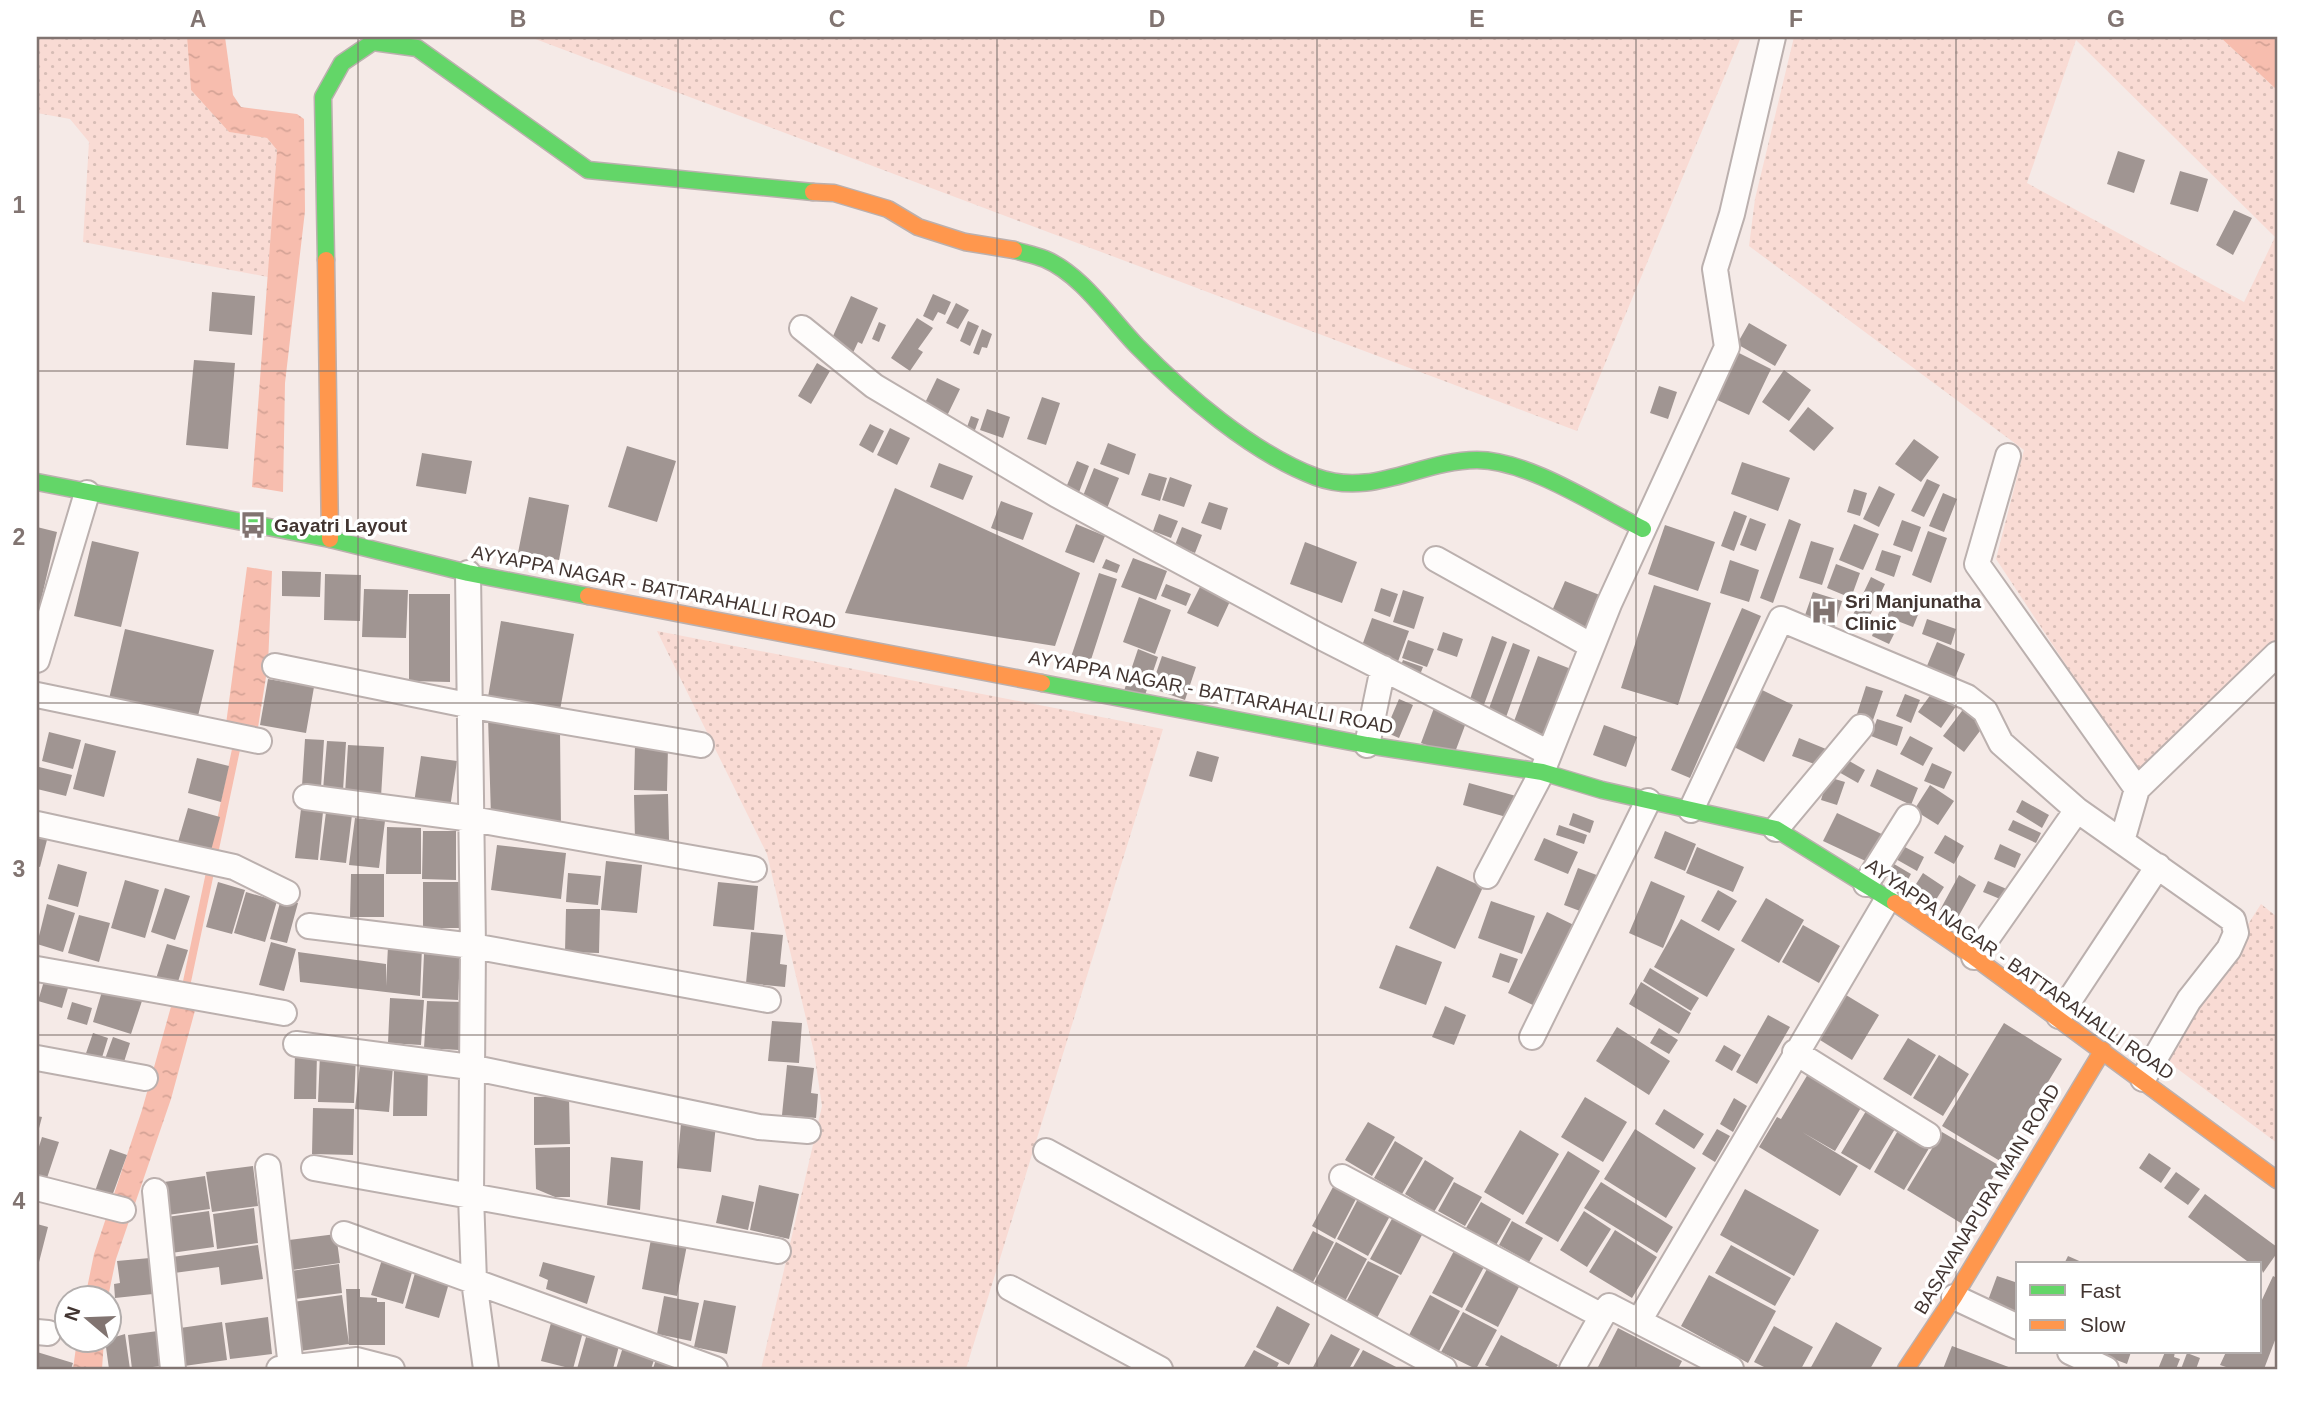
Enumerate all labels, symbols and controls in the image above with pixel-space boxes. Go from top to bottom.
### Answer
text: A [190,6,206,32]
text: B [510,6,526,32]
text: C [829,6,845,32]
text: D [1149,6,1165,32]
text: E [1469,6,1485,32]
text: F [1789,6,1803,32]
text: G [2107,6,2125,32]
text: 1 [13,192,26,218]
bus stop icon: Gayatri Layout [238,510,268,540]
place label: Gayatri Layout [274,515,408,536]
text: 2 [13,524,25,550]
street label: AYYAPPA NAGAR - BATTARAHALLI ROAD [470,541,838,633]
place label: Sri Manjunatha Clinic [1845,591,1982,634]
hospital icon: Sri Manjunatha Clinic [1809,597,1839,627]
street label: AYYAPPA NAGAR - BATTARAHALLI ROAD [1027,646,1395,738]
street label: AYYAPPA NAGAR - BATTARAHALLI ROAD [1862,854,2178,1084]
text: 3 [13,856,25,882]
street label: BASAVANAPURA MAIN ROAD [1910,1080,2064,1318]
text: 4 [13,1188,26,1214]
legend [2016,1262,2262,1354]
text: Fast [2080,1279,2121,1302]
north arrow [52,1284,122,1354]
text: N [60,1304,85,1324]
text: Slow [2080,1313,2126,1336]

